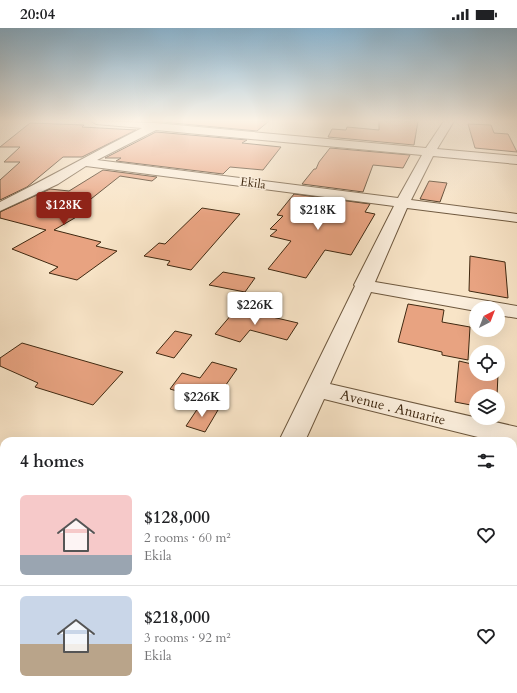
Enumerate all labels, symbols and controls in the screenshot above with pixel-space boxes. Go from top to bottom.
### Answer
text: 20:04 [20,4,55,24]
street label: Ekila [239,173,268,193]
pin: $128K [36,192,92,226]
text: $128K [45,196,83,214]
pin: $218K [290,197,346,231]
text: $218K [299,201,337,219]
pin: $226K [227,292,283,326]
text: $226K [236,296,274,314]
north arrow [469,301,505,337]
map controls [469,301,505,425]
button: locate [469,345,505,381]
pin: $226K [174,384,230,418]
street label: Avenue . Anuarite [338,385,448,430]
text: $226K [183,388,221,406]
button: layers [469,389,505,425]
text: 4 homes [20,450,84,473]
icon: filters [475,450,497,472]
text: $128,000 [144,506,210,529]
icon: home [52,511,100,559]
icon: heart [475,524,497,546]
text: 2 rooms · 60 m² [144,529,231,547]
text: Ekila [144,547,172,565]
text: $218,000 [144,606,210,629]
icon: home [52,612,100,660]
icon: heart [475,625,497,647]
text: 3 rooms · 92 m² [144,629,231,647]
text: Ekila [144,647,172,665]

